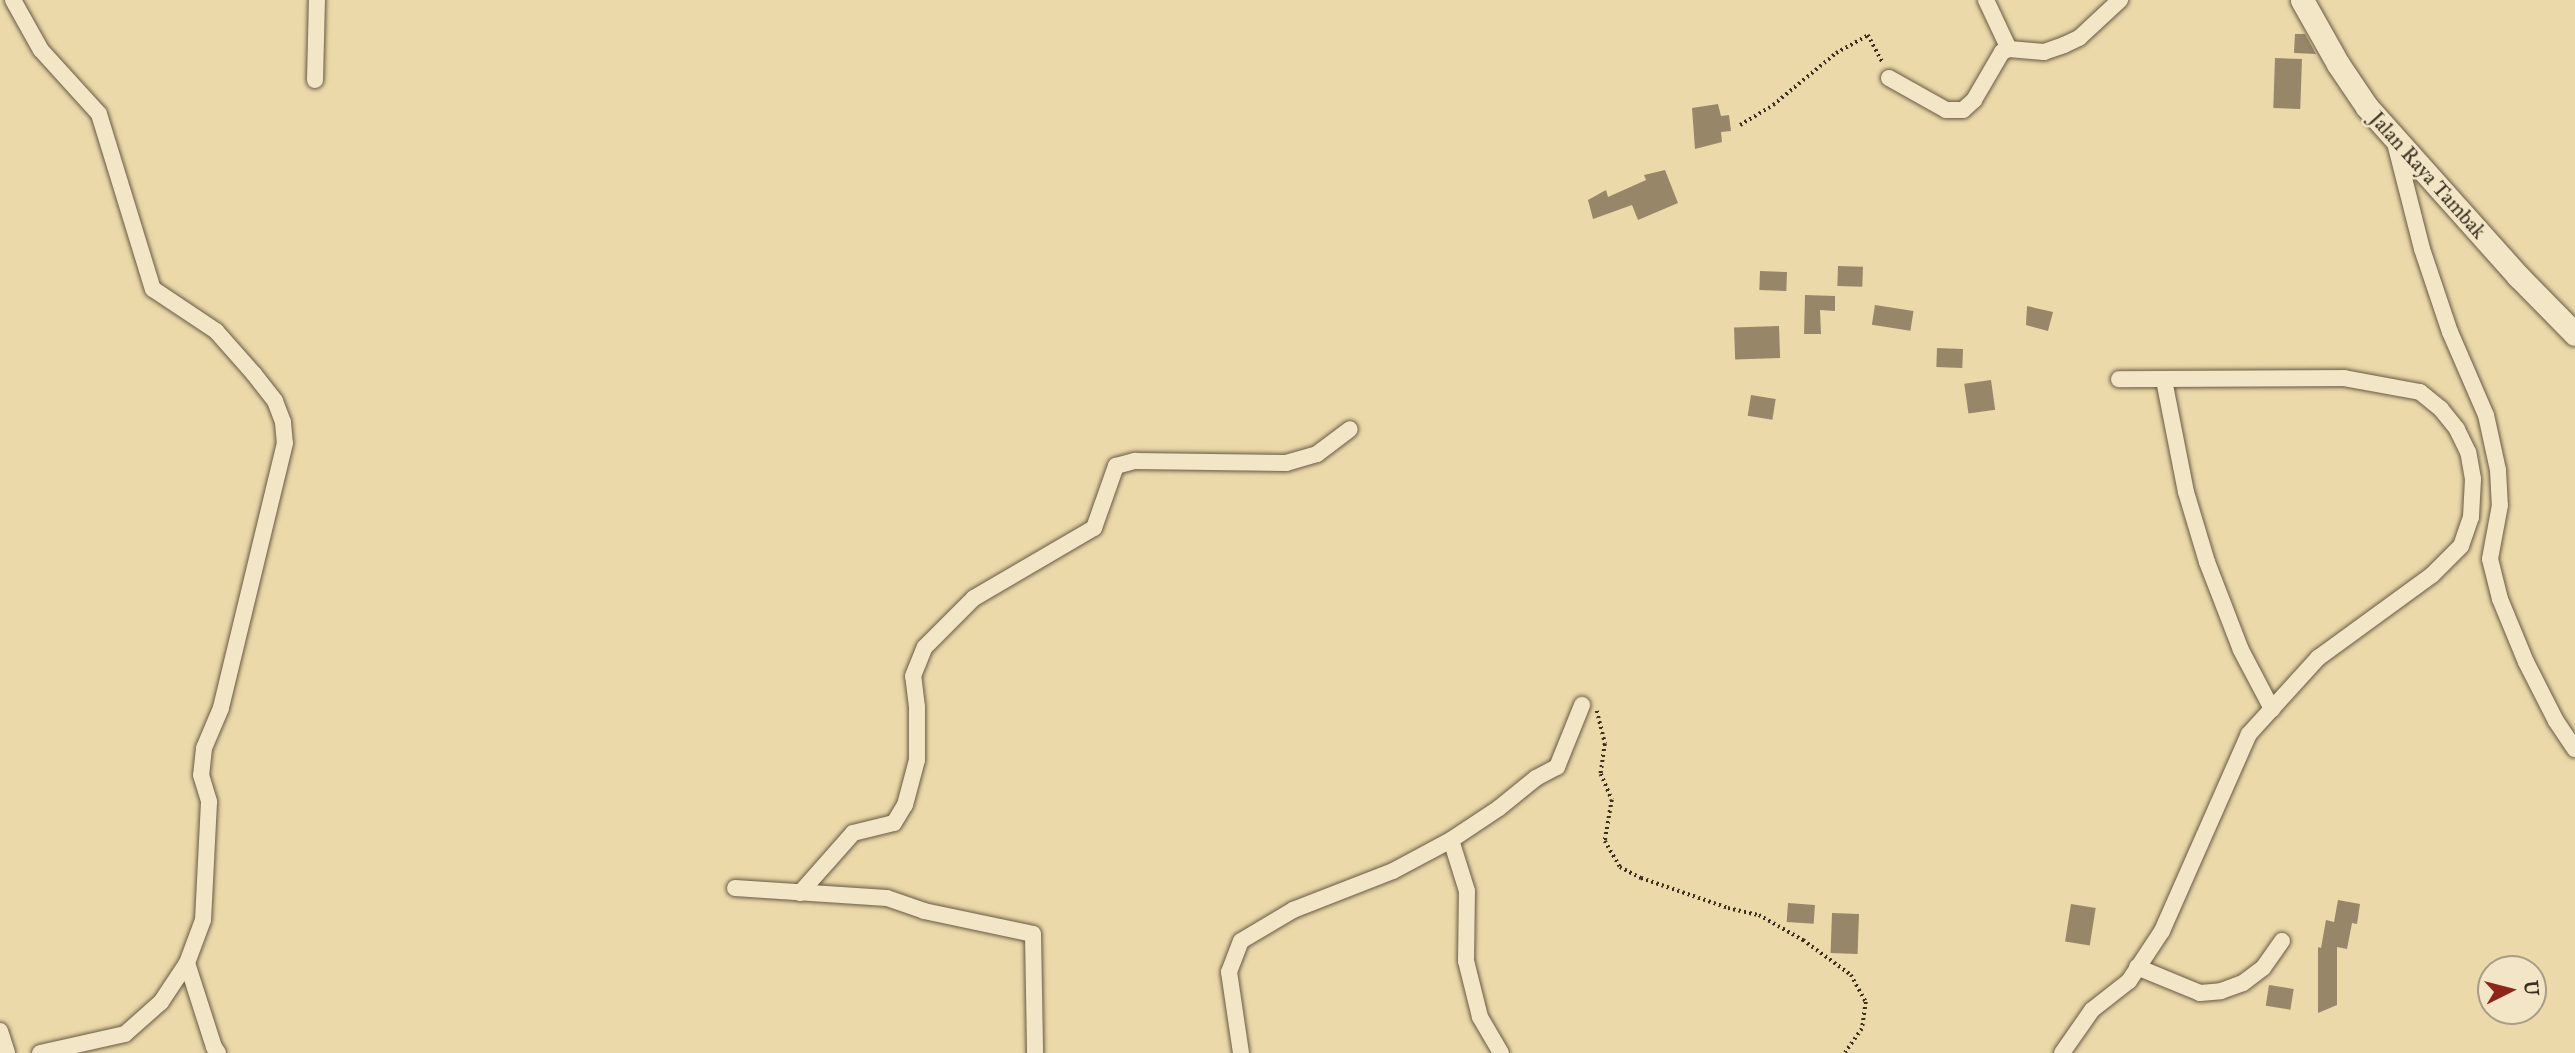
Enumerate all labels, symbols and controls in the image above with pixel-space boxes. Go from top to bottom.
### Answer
street label: Jalan Raya Tambak [2364,106,2492,244]
north arrow [2477,955,2547,1025]
text: U [2519,979,2544,997]

